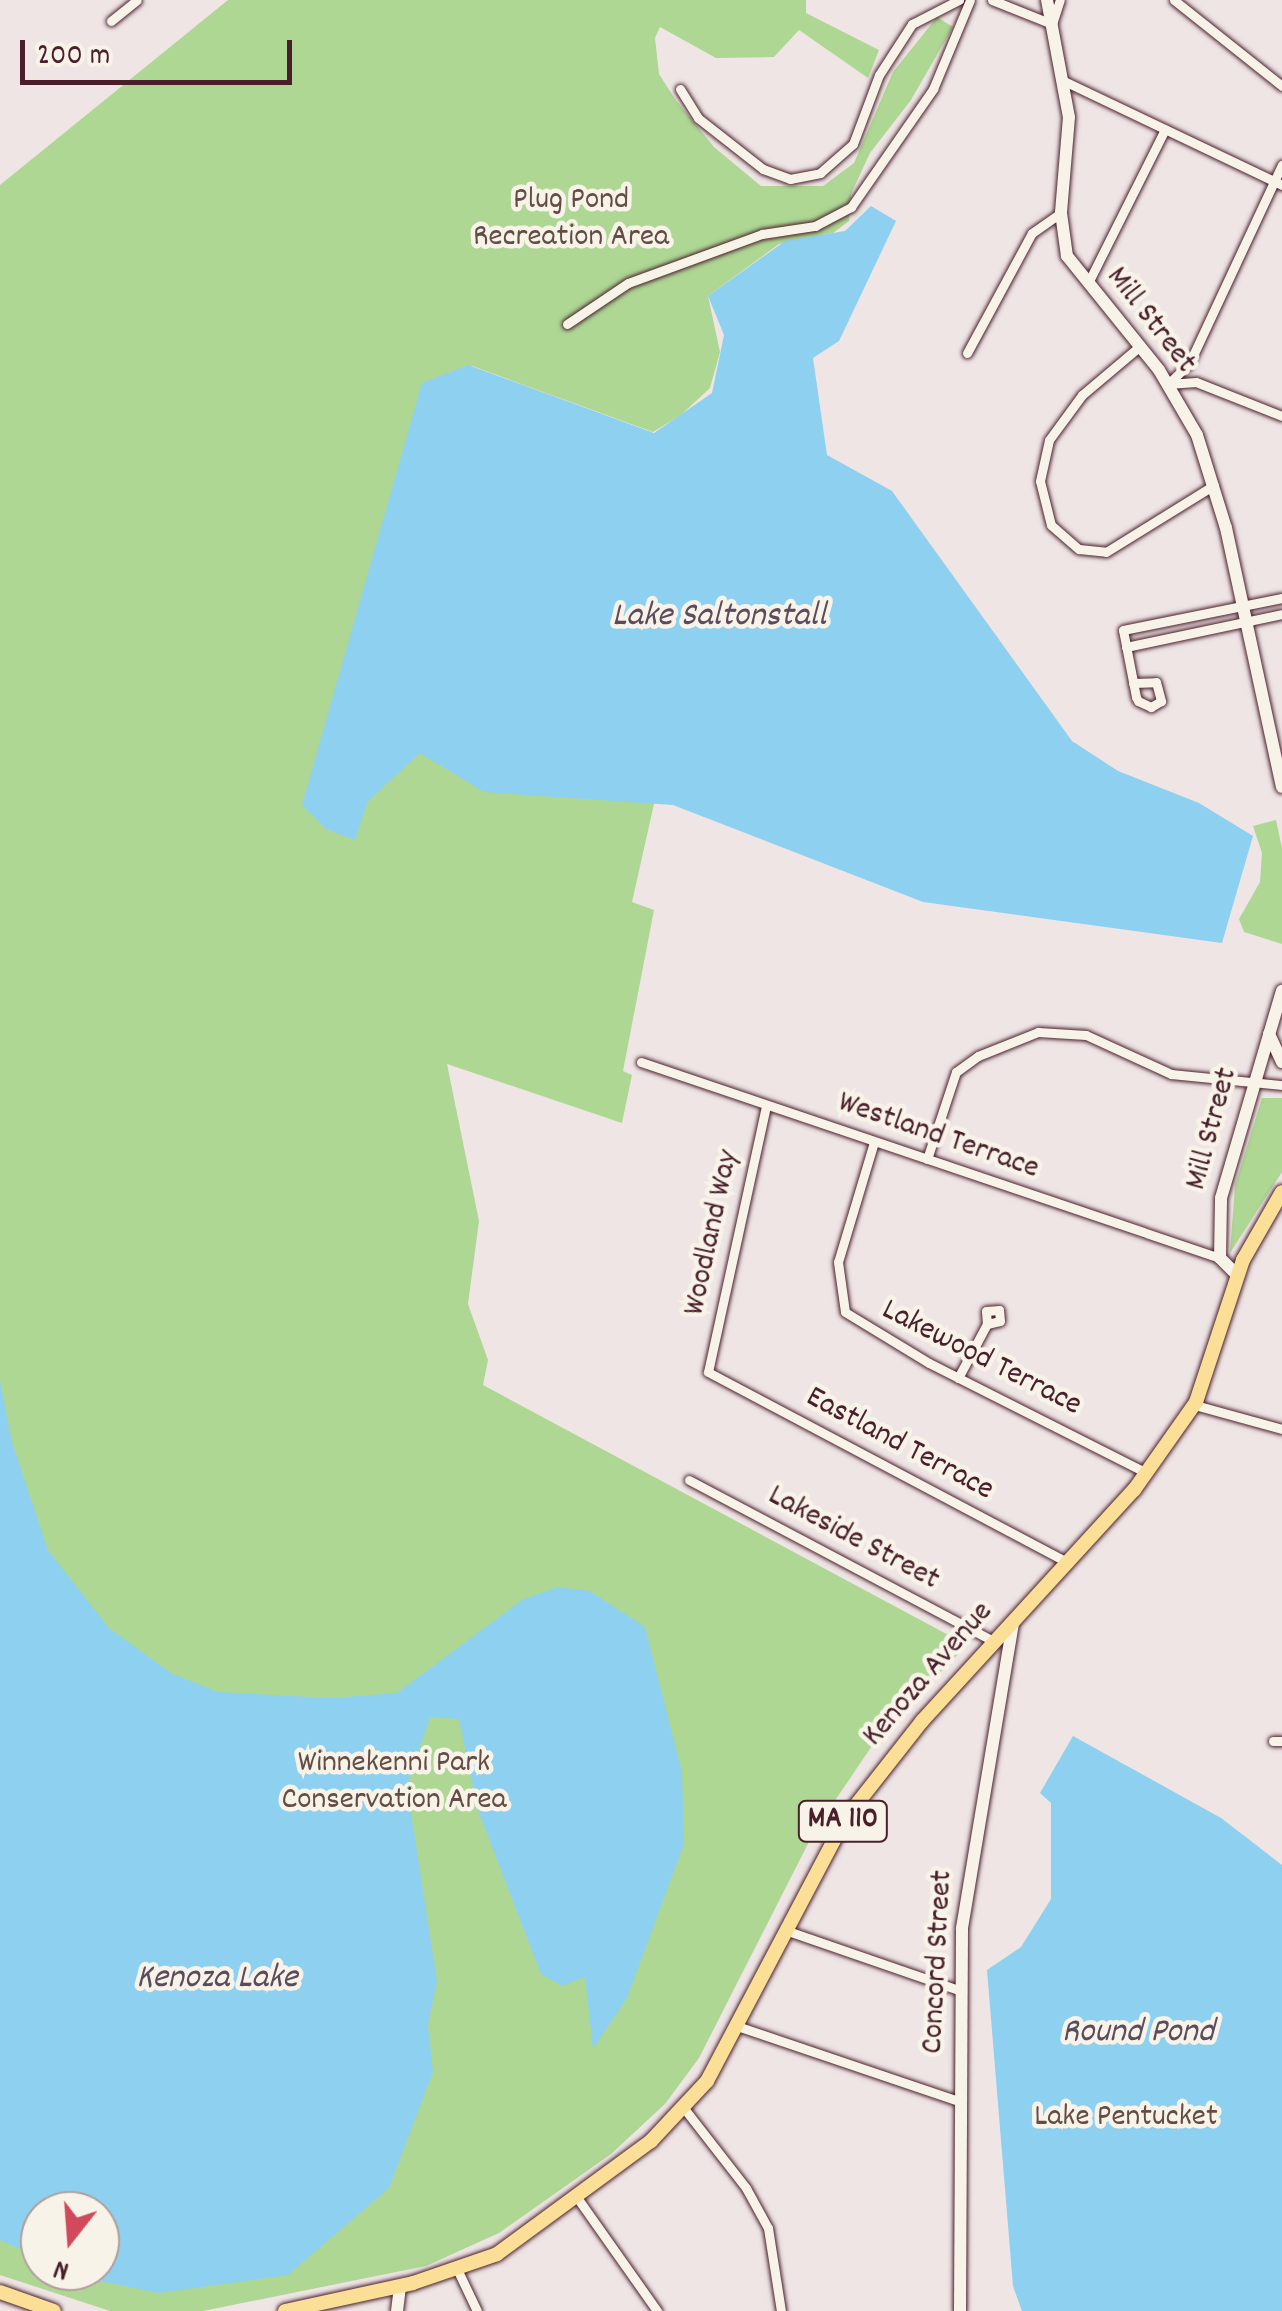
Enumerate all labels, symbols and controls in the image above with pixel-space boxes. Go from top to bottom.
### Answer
scale bar [25,20,298,82]
text: 200 m [37,36,110,79]
park label: Plug Pond Recreation Area [473,183,669,258]
street label: Mill Street [1096,260,1204,382]
water label: Lake Saltonstall [612,596,826,638]
street label: Mill Street [1178,1064,1248,1194]
street label: Westland Terrace [832,1085,1044,1189]
street label: Woodland Way [677,1147,749,1319]
street label: Lakewood Terrace [875,1292,1087,1426]
street label: Eastland Terrace [799,1379,999,1511]
street label: Lakeside Street [761,1478,945,1600]
street label: Kenoza Avenue [855,1595,1003,1755]
park label: Winnekenni Park Conservation Area [281,1746,507,1821]
road number: MA 110 [796,1796,890,1846]
street label: Concord Street [915,1869,963,2055]
water label: Kenoza Lake [136,1958,298,2000]
water label: Round Pond [1062,2012,1214,2054]
park label: Lake Pentucket [1034,2099,1218,2137]
north arrow [20,2191,120,2291]
text: N [49,2247,74,2289]

